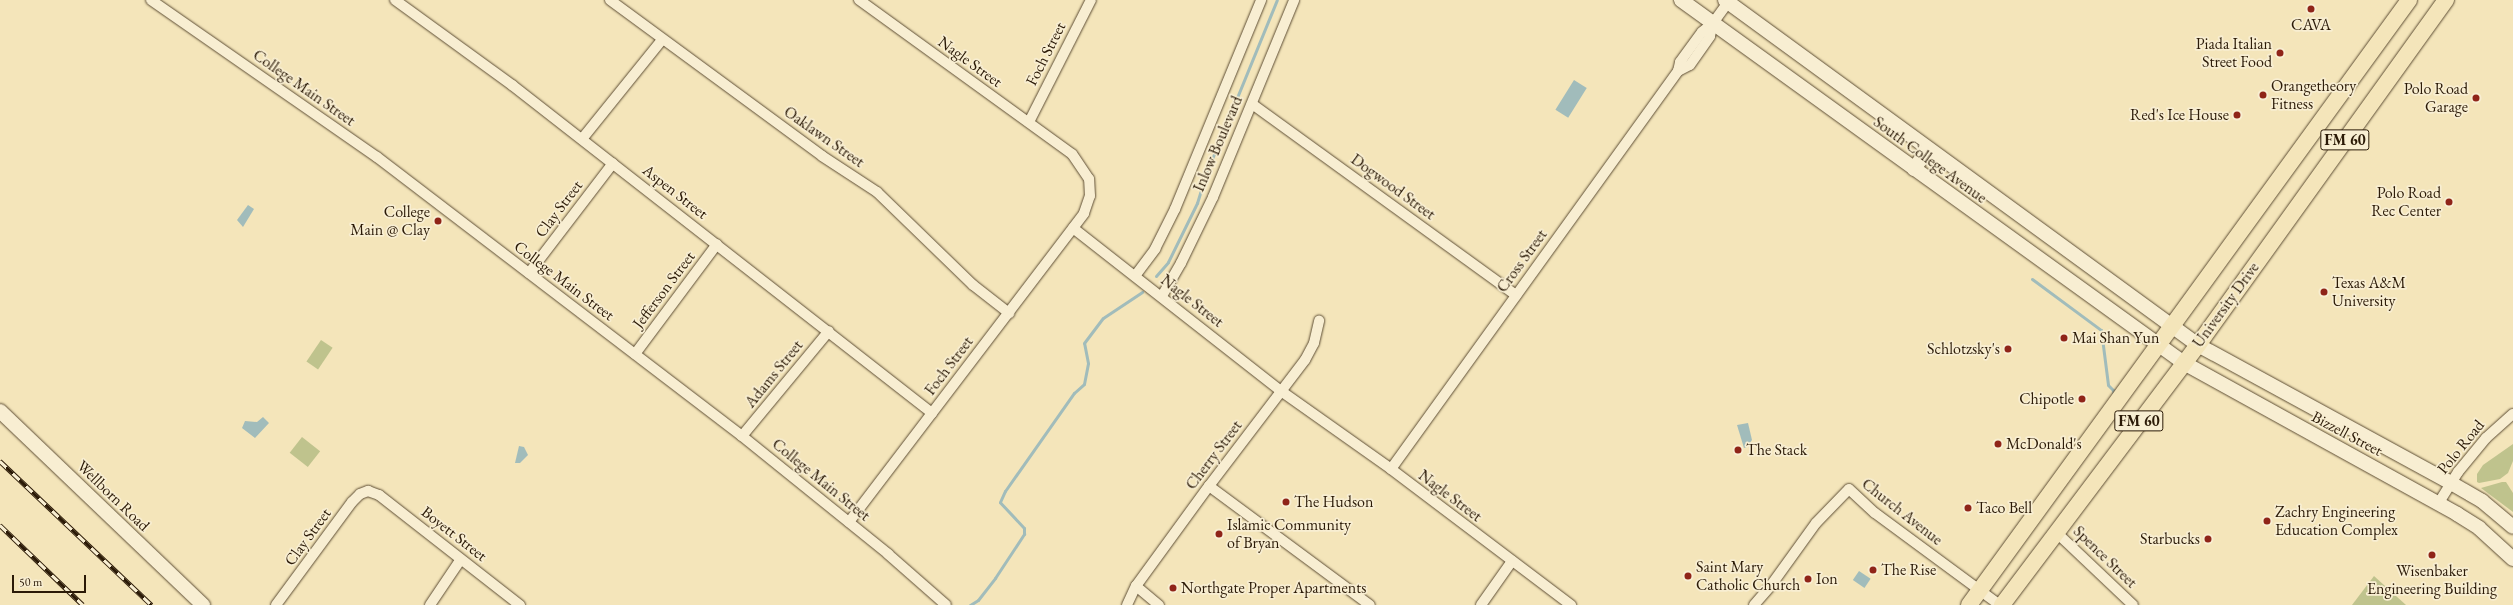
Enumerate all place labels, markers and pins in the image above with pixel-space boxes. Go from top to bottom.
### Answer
marker: CAVA [2306,4,2316,14]
place label: CAVA [2291,15,2331,35]
place label: Piada Italian Street Food [2196,34,2272,72]
marker: Piada Italian Street Food [2275,48,2285,58]
place label: Orangetheory Fitness [2271,76,2356,114]
place label: Polo Road Garage [2404,79,2468,117]
marker: Orangetheory Fitness [2258,90,2268,100]
marker: Polo Road Garage [2471,93,2481,103]
place label: Red's Ice House [2130,105,2229,125]
marker: Red's Ice House [2232,110,2242,120]
place label: Polo Road Rec Center [2371,183,2441,221]
marker: Polo Road Rec Center [2444,197,2454,207]
place label: College Main @ Clay [350,202,430,240]
marker: College Main @ Clay [433,216,443,226]
place label: Texas A&M University [2332,273,2406,311]
marker: Texas A&M University [2319,287,2329,297]
place label: Mai Shan Yun [2072,328,2159,348]
marker: Mai Shan Yun [2059,333,2069,343]
place label: Schlotzsky's [1927,339,2000,359]
marker: Schlotzsky's [2003,344,2013,354]
place label: Chipotle [2019,389,2074,409]
marker: Chipotle [2077,394,2087,404]
place label: McDonald's [2006,434,2082,454]
marker: McDonald's [1993,439,2003,449]
place label: The Stack [1746,440,1807,460]
marker: The Stack [1733,445,1743,455]
place label: The Hudson [1294,492,1373,512]
marker: The Hudson [1281,497,1291,507]
place label: Taco Bell [1976,498,2032,518]
place label: Zachry Engineering Education Complex [2275,502,2398,540]
marker: Taco Bell [1963,503,1973,513]
place label: Islamic Community of Bryan [1227,515,1351,553]
marker: Zachry Engineering Education Complex [2262,516,2272,526]
marker: Islamic Community of Bryan [1214,529,1224,539]
place label: Starbucks [2140,529,2200,549]
marker: Starbucks [2203,534,2213,544]
marker: Wisenbaker Engineering Building [2427,550,2437,560]
place label: Saint Mary Catholic Church [1696,557,1800,595]
place label: The Rise [1881,560,1936,580]
place label: Wisenbaker Engineering Building [2367,561,2497,599]
marker: The Rise [1868,565,1878,575]
place label: Ion [1816,569,1838,589]
marker: Saint Mary Catholic Church [1683,571,1693,581]
marker: Ion [1803,574,1813,584]
place label: Northgate Proper Apartments [1181,578,1366,598]
marker: Northgate Proper Apartments [1168,583,1178,593]

